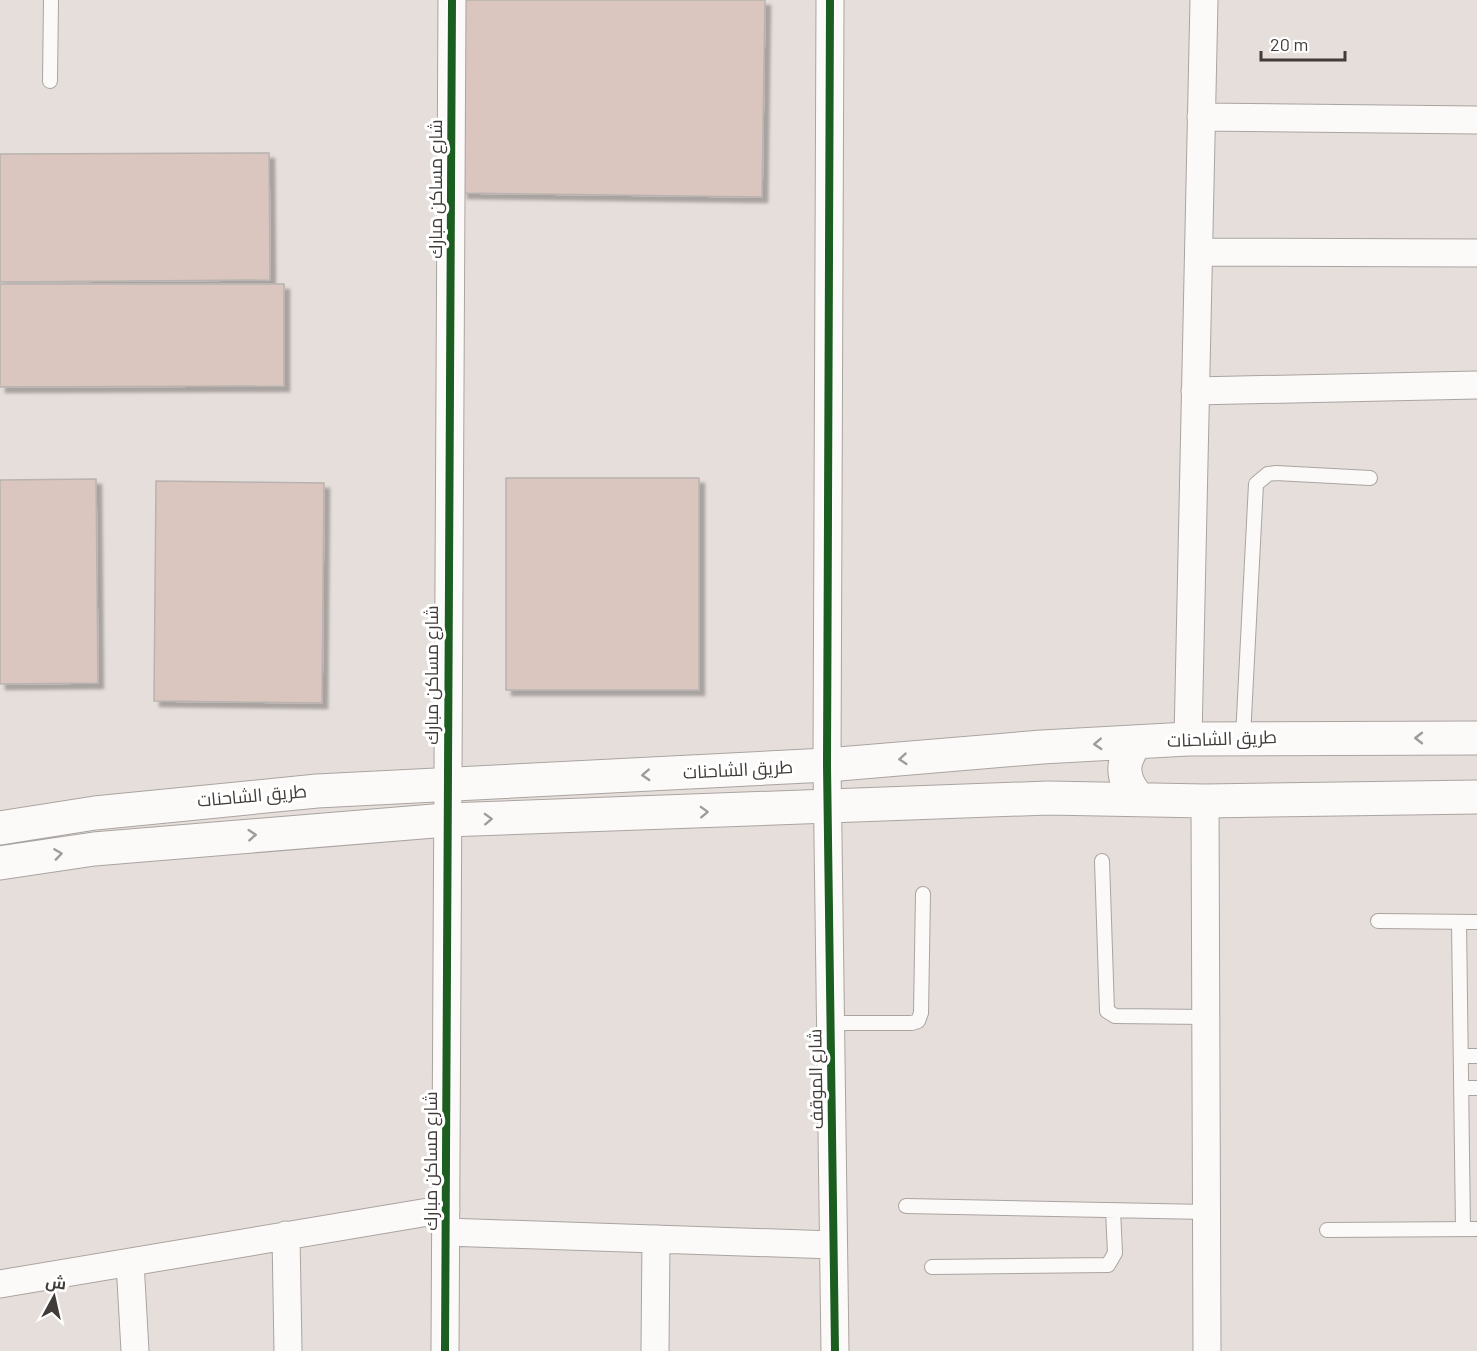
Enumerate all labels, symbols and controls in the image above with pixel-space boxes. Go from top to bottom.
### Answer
scale bar [1261,24,1345,62]
text: 20 m [1270,33,1308,55]
street label: شارع مساكن مبارك [424,119,448,259]
street label: شارع مساكن مبارك [420,605,444,745]
street label: طريق الشاحنات [1167,725,1277,753]
one-way arrow [1414,731,1423,744]
one-way arrow [1093,737,1102,750]
one-way arrow [899,752,908,765]
street label: طريق الشاحنات [682,755,794,785]
one-way arrow [641,769,650,782]
street label: طريق الشاحنات [196,779,308,813]
one-way arrow [700,805,709,818]
one-way arrow [484,813,493,825]
one-way arrow [247,829,256,842]
one-way arrow [53,849,62,861]
street label: شارع الموقف [803,1028,829,1130]
street label: شارع مساكن مبارك [419,1091,443,1231]
north arrow [24,1267,84,1327]
text: ش [45,1271,68,1293]

